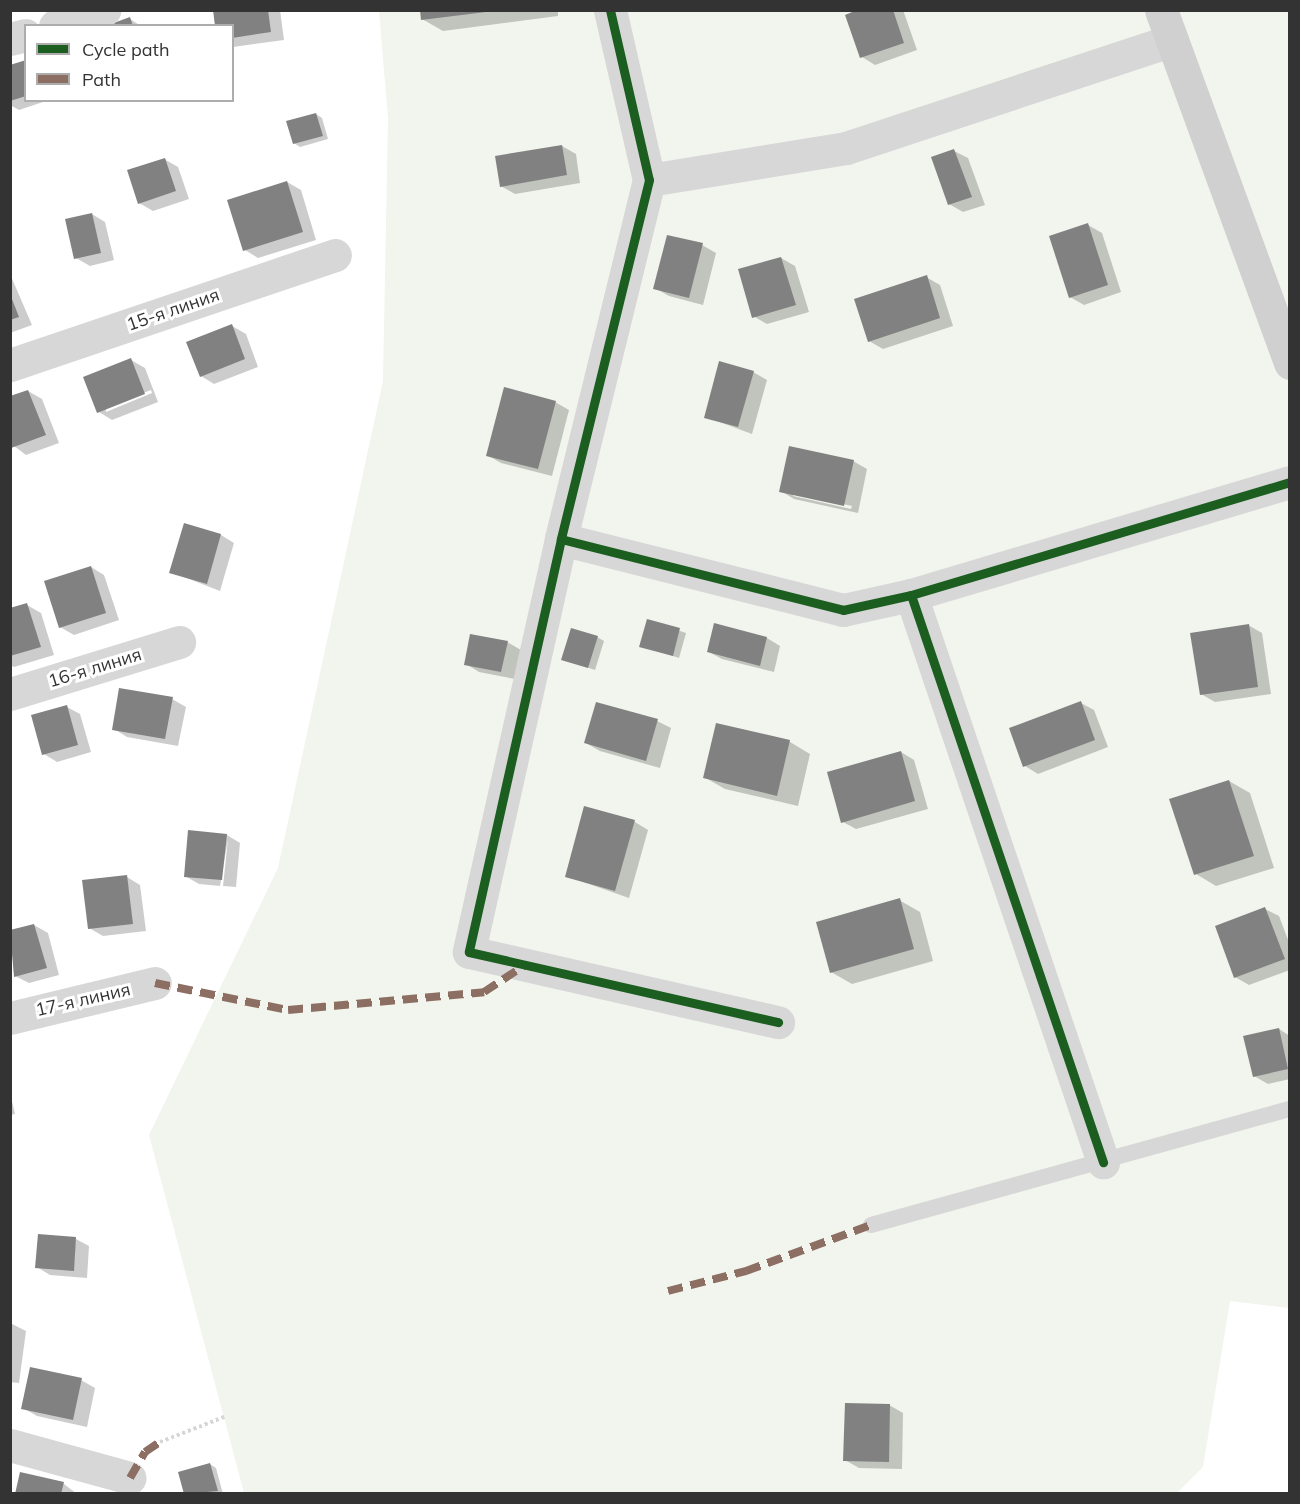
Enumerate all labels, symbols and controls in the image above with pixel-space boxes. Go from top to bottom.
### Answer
legend [24,24,234,102]
text: Cycle path [82,38,169,61]
text: Path [82,68,121,91]
street label: 15-я линия [124,284,222,336]
street label: 16-я линия [46,644,144,692]
street label: 17-я линия [34,979,132,1021]

